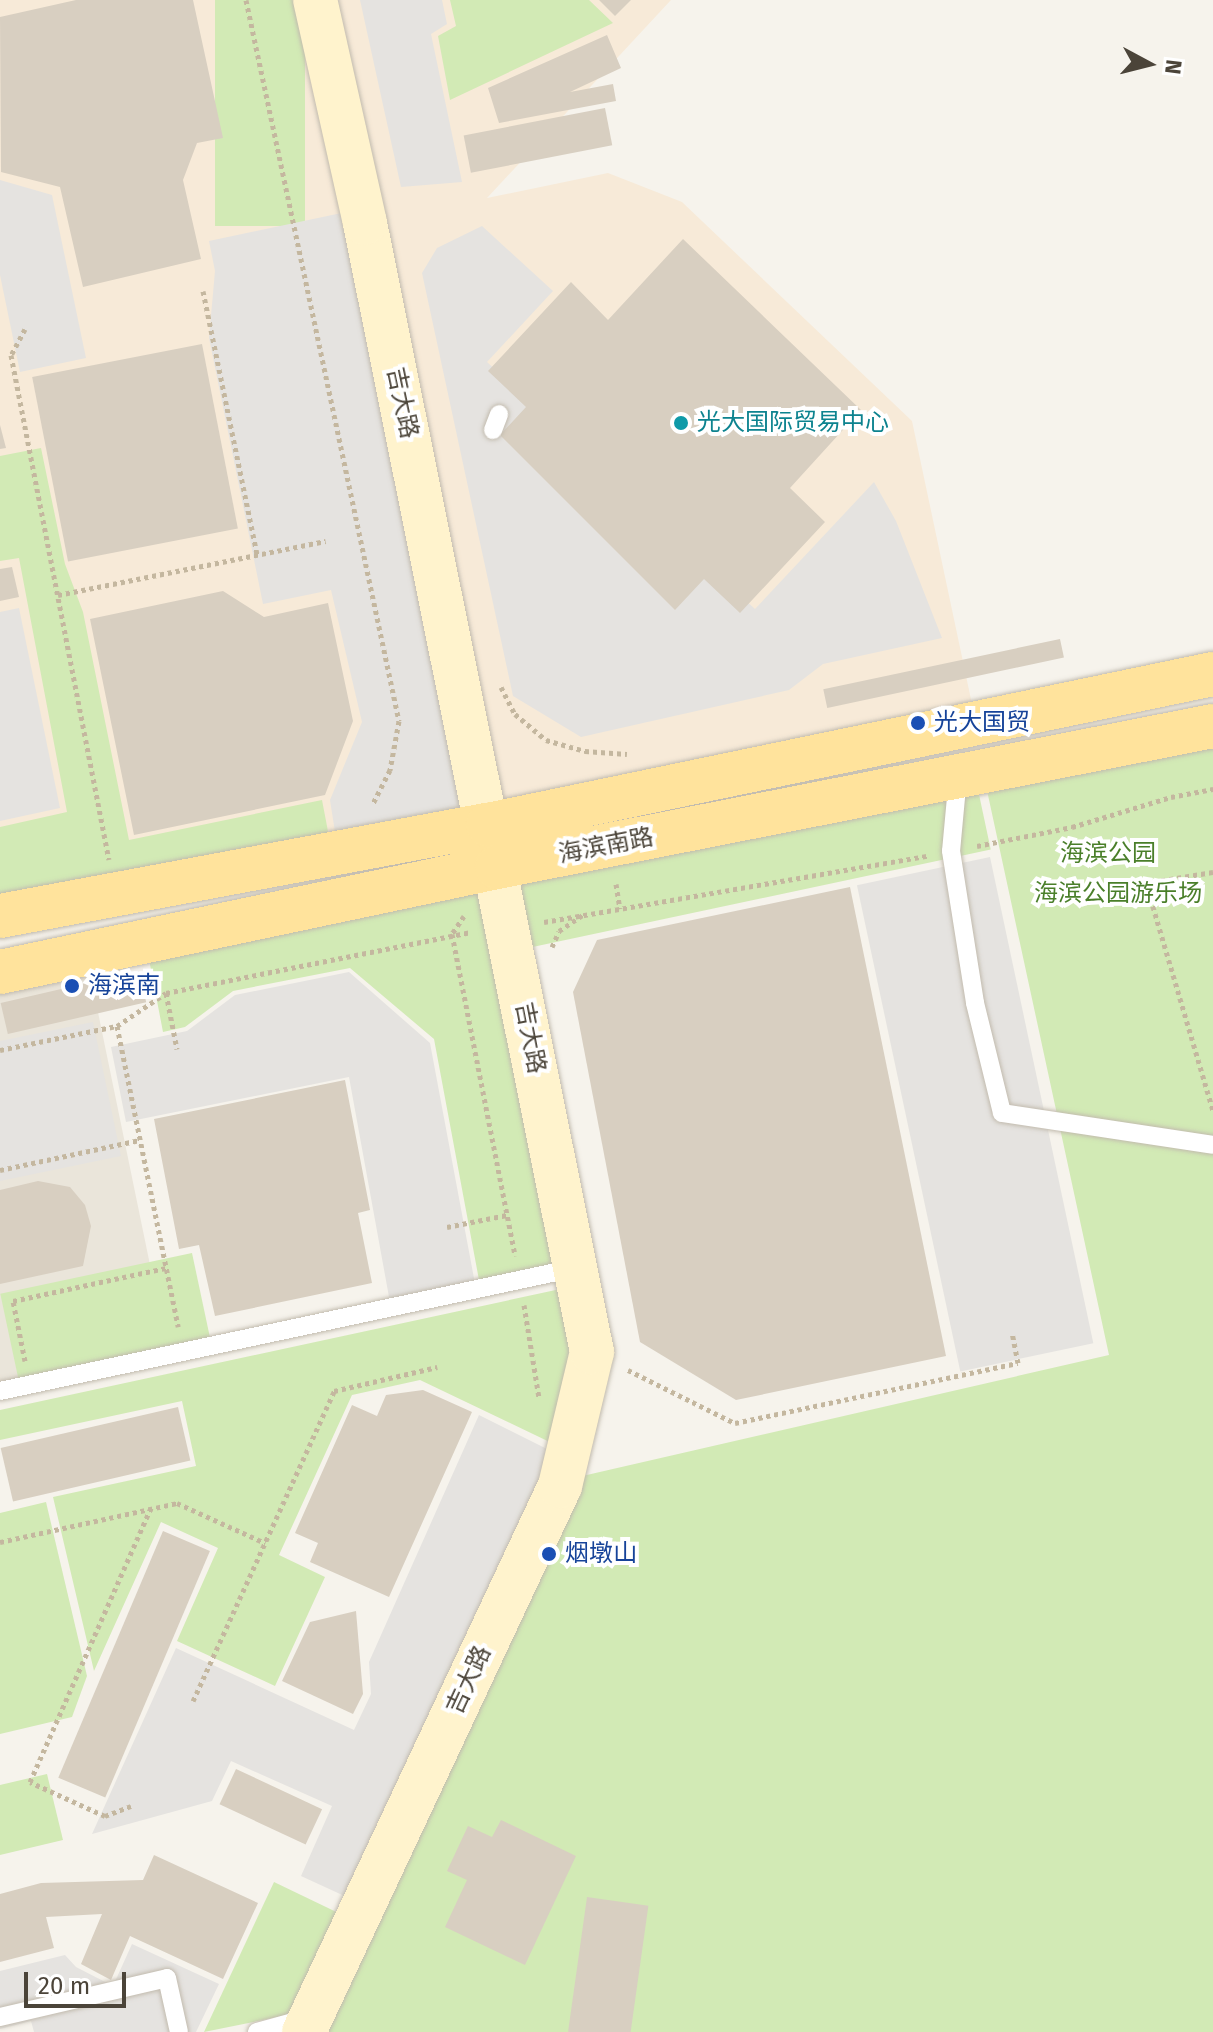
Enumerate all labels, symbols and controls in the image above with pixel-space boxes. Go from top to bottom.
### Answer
north arrow [1109,24,1189,104]
text: N [1159,58,1188,76]
street label: 吉大路 [380,365,424,441]
place label: 光大国际贸易中心 [697,409,889,437]
marker: 光大国际贸易中心 [672,414,690,432]
place label: 光大国贸 [934,709,1030,737]
marker: 光大国贸 [909,714,927,732]
street label: 海滨南路 [556,823,656,869]
park label: 海滨公园 [1060,840,1156,868]
park label: 海滨公园游乐场 [1034,880,1202,908]
place label: 海滨南 [88,972,160,1000]
marker: 海滨南 [63,977,81,995]
street label: 吉大路 [509,1000,551,1076]
place label: 烟墩山 [565,1540,637,1568]
marker: 烟墩山 [540,1545,558,1563]
street label: 吉大路 [441,1641,497,1719]
scale bar [28,1956,130,2006]
text: 20 m [38,1972,90,2000]

